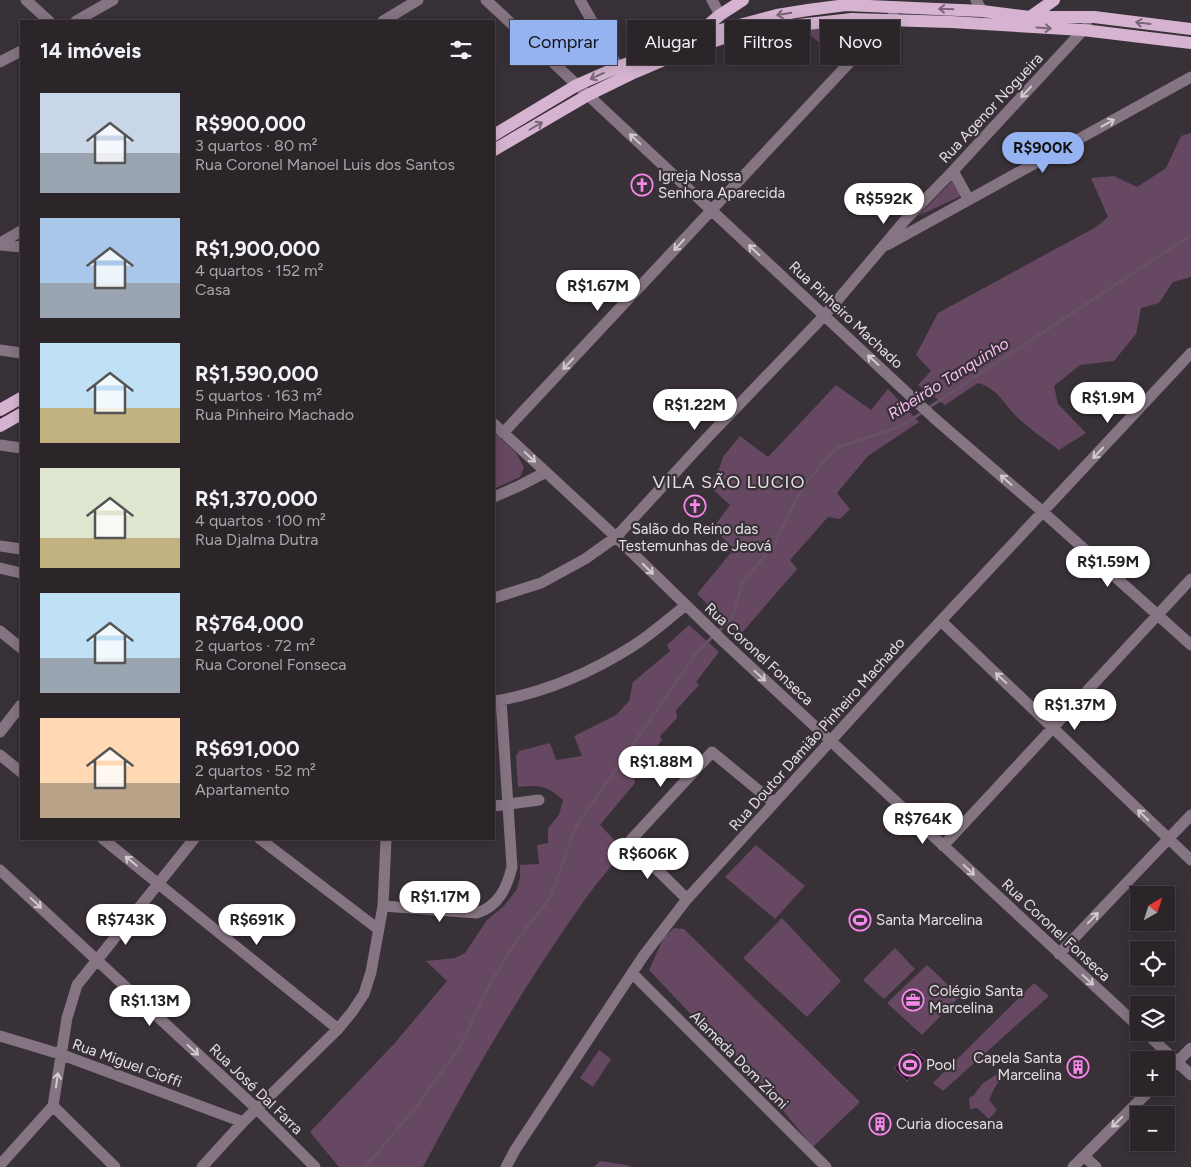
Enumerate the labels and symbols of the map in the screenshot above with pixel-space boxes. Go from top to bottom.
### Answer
one-way arrow [938,5,954,14]
one-way arrow [777,9,793,19]
one-way arrow [1135,18,1151,28]
one-way arrow [1036,23,1052,32]
street label: Rua Agenor Nogueira [935,49,1047,167]
one-way arrow [590,72,605,81]
one-way arrow [1020,86,1032,98]
one-way arrow [1100,118,1115,128]
one-way arrow [529,121,543,131]
pin: R$900K [1002,132,1084,174]
one-way arrow [629,133,642,145]
place label: Igreja Nossa Senhora Aparecida [658,167,785,202]
church icon: Igreja Nossa Senhora Aparecida [630,173,654,197]
pin: R$592K [843,182,925,225]
one-way arrow [673,238,685,251]
one-way arrow [748,244,760,256]
street label: Rua Pinheiro Machado [785,258,907,373]
pin: R$1.67M [552,270,644,312]
water label: Ribeirão Tanquinho [884,333,1012,423]
one-way arrow [866,355,879,366]
one-way arrow [562,357,574,370]
pin: R$1.9M [1067,382,1149,424]
pin: R$1.22M [649,388,741,431]
one-way arrow [1092,447,1104,459]
one-way arrow [523,452,536,463]
district label: VILA SÃO LUCIO [653,471,805,493]
one-way arrow [1000,474,1013,486]
church icon: Salão do Reino das Testemunhas de Jeová [683,494,707,518]
place label: Salão do Reino das Testemunhas de Jeová [619,520,771,555]
pin: R$1.59M [1062,546,1154,588]
one-way arrow [642,563,654,575]
street label: Rua Coronel Fonseca [701,599,817,709]
street label: Rua Doutor Damião Pinheiro Machado [725,633,909,834]
one-way arrow [754,670,767,682]
one-way arrow [994,672,1007,684]
pin: R$1.37M [1029,688,1121,731]
pin: R$1.88M [615,746,707,788]
pin: R$764K [882,802,964,845]
one-way arrow [1137,809,1149,821]
pin: R$606K [607,838,689,880]
one-way arrow [125,856,138,867]
one-way arrow [963,864,976,876]
street label: Rua Coronel Fonseca [998,875,1114,985]
pin: R$1.17M [394,880,486,923]
north arrow [1130,886,1175,931]
one-way arrow [30,897,42,909]
pin: R$743K [85,904,167,946]
pin: R$691K [216,904,298,946]
sports icon: Santa Marcelina [848,908,872,932]
place label: Santa Marcelina [876,911,983,929]
one-way arrow [1087,912,1099,925]
one-way arrow [1082,975,1095,986]
place label: Colégio Santa Marcelina [929,982,1023,1017]
pin: R$1.13M [104,984,196,1027]
office icon: Colégio Santa Marcelina [901,988,925,1012]
street label: Alameda Dom Zioni [686,1007,792,1113]
street label: Rua Miguel Cioffi [70,1035,184,1091]
street label: Rua José Dal Farra [206,1040,306,1138]
one-way arrow [187,1044,200,1056]
place label: Capela Santa Marcelina [973,1049,1062,1084]
sports icon: Pool [898,1053,922,1077]
building icon: Capela Santa Marcelina [1066,1055,1090,1079]
place label: Pool [926,1056,955,1074]
one-way arrow [52,1072,62,1088]
building icon: Curia diocesana [868,1112,892,1136]
place label: Curia diocesana [896,1115,1003,1133]
one-way arrow [1111,1116,1124,1128]

